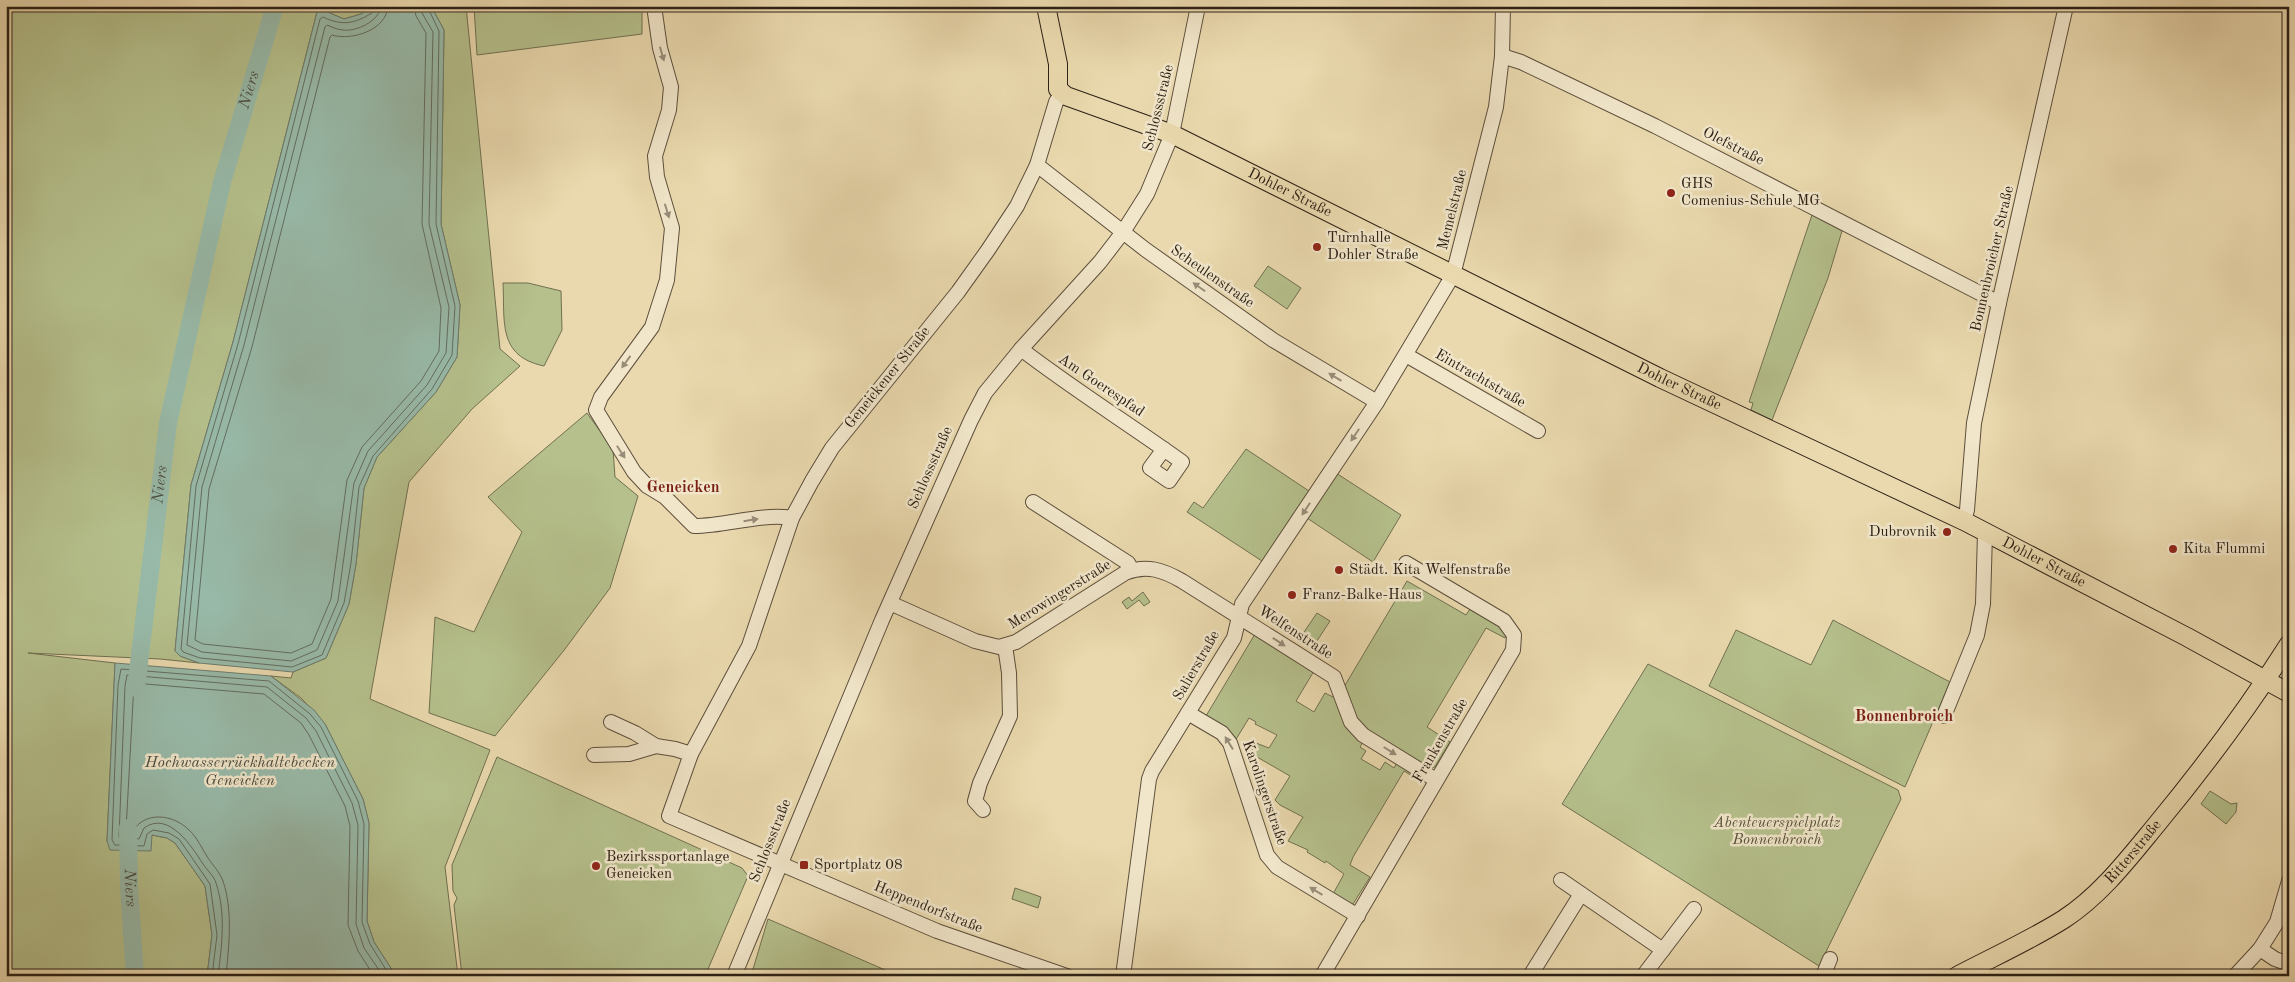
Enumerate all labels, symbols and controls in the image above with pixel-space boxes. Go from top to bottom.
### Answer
one-way arrow [658,47,666,62]
street label: Schlossstraße [1141,63,1177,153]
water label: Niers [236,69,263,112]
street label: Olefstraße [1700,125,1766,169]
street label: Dohler Straße [1245,166,1334,220]
street label: Memelstraße [1436,168,1470,252]
place label: GHS Comenius-Schule MG [1681,177,1820,209]
street label: Bonnenbroicher Straße [1969,185,2017,333]
marker: GHS Comenius-Schule MG [1665,187,1677,199]
one-way arrow [663,204,671,219]
place label: Turnhalle Dohler Straße [1327,231,1419,263]
marker: Turnhalle Dohler Straße [1311,241,1323,253]
street label: Scheulenstraße [1168,243,1257,311]
one-way arrow [1193,282,1206,292]
street label: Geneickener Straße [842,324,934,432]
street label: Eintrachtstraße [1432,347,1528,411]
street label: Am Goerespfad [1055,352,1147,420]
one-way arrow [621,355,631,369]
street label: Dohler Straße [1634,360,1724,413]
one-way arrow [1328,372,1341,382]
street label: Schlossstraße [906,424,956,512]
one-way arrow [1350,429,1360,442]
one-way arrow [616,445,626,458]
water label: Niers [150,464,171,505]
district label: Geneicken [646,480,720,496]
one-way arrow [1302,503,1311,516]
one-way arrow [743,515,759,523]
place label: Dubrovnik [1869,525,1937,540]
marker: Dubrovnik [1941,526,1953,538]
street label: Dohler Straße [2000,535,2088,590]
place label: Kita Flummi [2183,542,2265,557]
marker: Kita Flummi [2167,543,2179,555]
street label: Merowingerstraße [1006,557,1114,633]
place label: Städt. Kita Welfenstraße [1349,563,1510,578]
marker: Städt. Kita Welfenstraße [1333,564,1345,576]
place label: Franz-Balke-Haus [1302,588,1422,603]
marker: Franz-Balke-Haus [1286,589,1298,601]
street label: Welfenstraße [1255,603,1335,663]
street label: Salierstraße [1171,628,1223,704]
one-way arrow [1273,637,1286,646]
street label: Frankenstraße [1411,696,1471,786]
district label: Bonnenbroich [1855,709,1953,725]
one-way arrow [1224,736,1233,749]
street label: Karolingerstraße [1239,739,1289,847]
one-way arrow [1384,747,1397,756]
water label: Hochwasserrückhaltebecken Geneicken [144,755,335,789]
street label: Schlossstraße [747,797,795,885]
park label: Abenteuerspielplatz Bonnenbroich [1713,816,1841,848]
street label: Ritterstraße [2102,817,2164,887]
place label: Bezirkssportanlage Geneicken [606,850,730,882]
place label: Sportplatz 08 [814,858,903,873]
marker: Sportplatz 08 [798,859,810,871]
marker: Bezirkssportanlage Geneicken [590,860,602,872]
water label: Niers [121,868,138,908]
street label: Heppendorfstraße [872,879,985,937]
one-way arrow [1309,886,1322,895]

